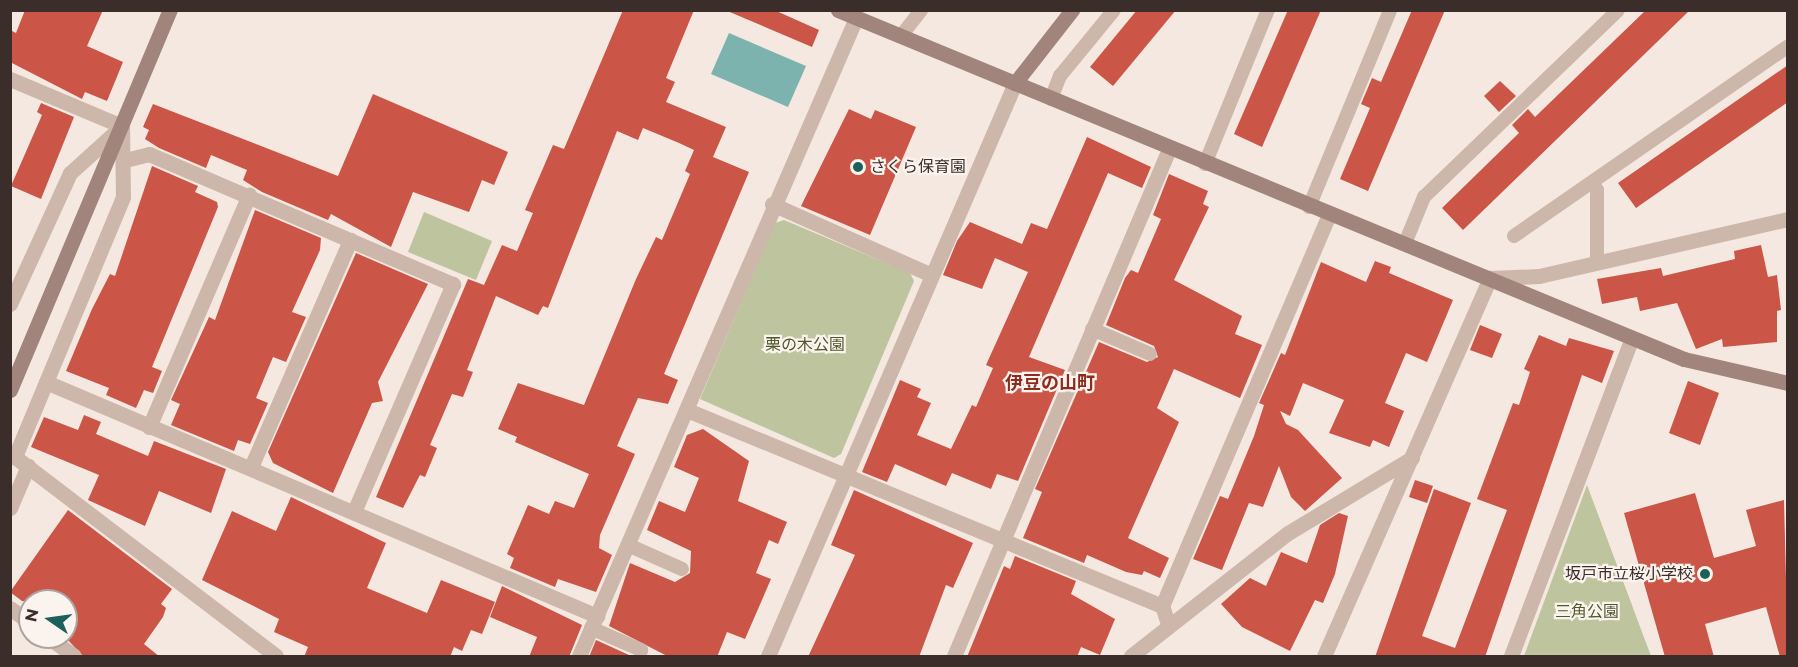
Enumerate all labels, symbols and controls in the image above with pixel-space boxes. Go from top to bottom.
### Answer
place label: さくら保育園 [870,157,966,177]
marker: さくら保育園 [851,160,865,174]
park label: 栗の木公園 [765,335,845,355]
district label: 伊豆の山町 [1005,372,1095,394]
place label: 坂戸市立桜小学校 [1565,564,1693,584]
marker: 坂戸市立桜小学校 [1698,567,1712,581]
north arrow [18,589,78,649]
park label: 三角公園 [1555,602,1619,622]
text: N [21,607,43,624]

